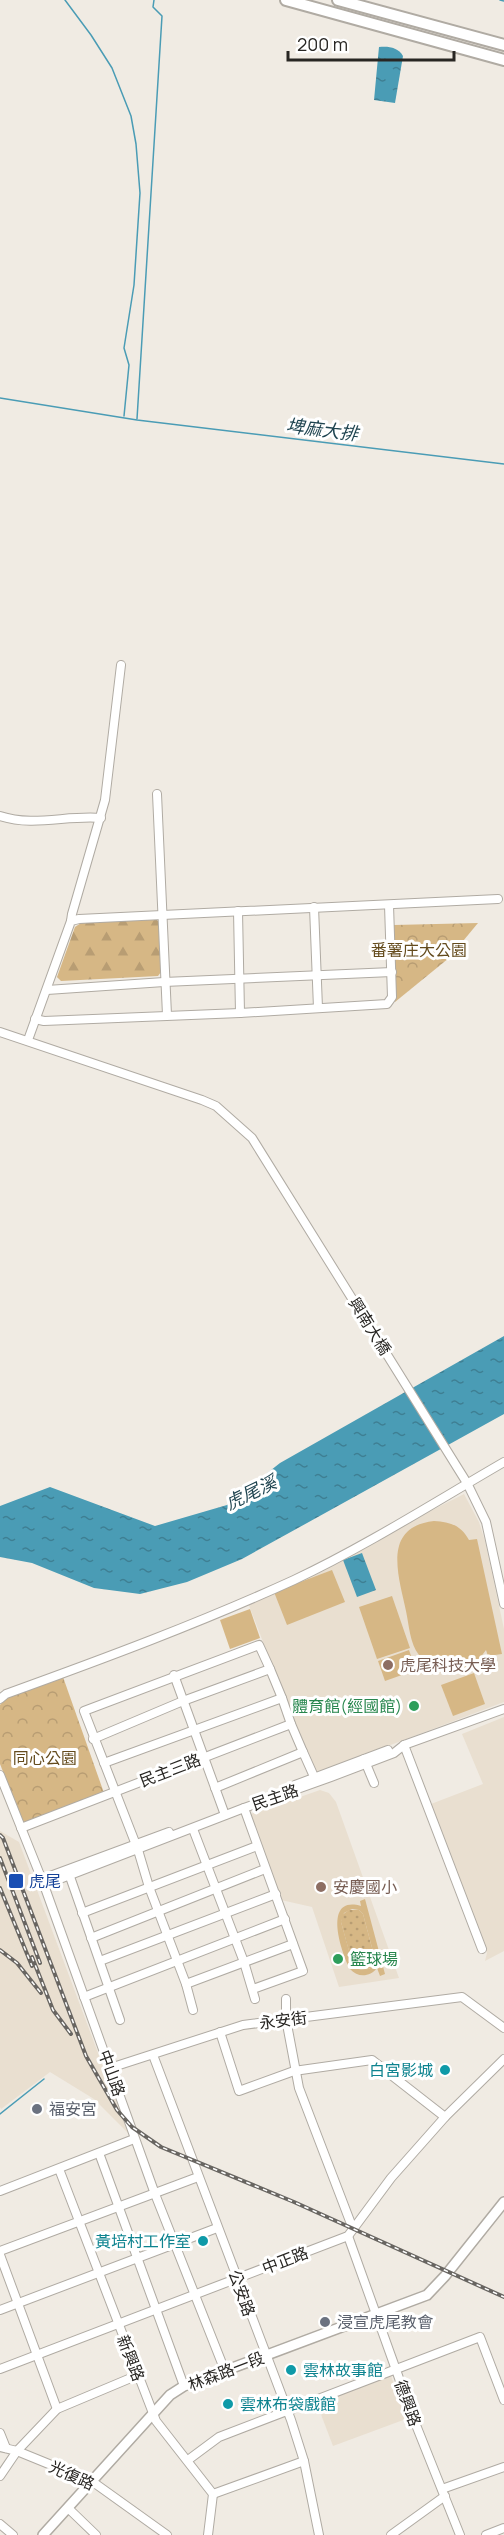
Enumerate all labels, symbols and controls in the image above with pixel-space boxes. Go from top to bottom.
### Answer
scale bar [288,24,454,62]
text: 200 m [297,32,348,56]
water label: 埤麻大排 [285,413,361,446]
park label: 番薯庄大公園 [371,939,467,961]
street label: 興南大橋 [344,1293,396,1359]
water label: 虎尾溪 [221,1468,283,1515]
place label: 虎尾科技大學 [400,1654,496,1676]
marker: 虎尾科技大學 [381,1658,395,1672]
place label: 體育館(經國館) [292,1695,402,1717]
marker: 體育館(經國館) [407,1699,421,1713]
park label: 同心公園 [13,1747,77,1769]
street label: 民主三路 [136,1748,204,1792]
street label: 民主路 [249,1779,301,1815]
place label: 虎尾 [29,1870,61,1892]
marker: 虎尾 [7,1872,25,1890]
place label: 安慶國小 [333,1876,397,1898]
marker: 安慶國小 [314,1880,328,1894]
place label: 籃球場 [350,1948,398,1970]
marker: 籃球場 [331,1952,345,1966]
street label: 永安街 [258,2006,308,2034]
street label: 中山路 [93,2047,131,2099]
place label: 白宮影城 [369,2059,433,2081]
marker: 白宮影城 [438,2063,452,2077]
place label: 福安宮 [49,2098,97,2120]
marker: 福安宮 [30,2102,44,2116]
place label: 黃培村工作室 [95,2230,191,2252]
marker: 黃培村工作室 [196,2234,210,2248]
street label: 中正路 [259,2241,311,2279]
street label: 公安路 [223,2267,261,2319]
place label: 浸宣虎尾教會 [337,2311,433,2333]
marker: 浸宣虎尾教會 [318,2315,332,2329]
street label: 新興路 [112,2332,150,2384]
street label: 林森路一段 [185,2346,267,2396]
place label: 雲林故事館 [303,2359,383,2381]
marker: 雲林故事館 [284,2363,298,2377]
street label: 德興路 [389,2377,427,2429]
place label: 雲林布袋戲館 [240,2393,336,2415]
marker: 雲林布袋戲館 [221,2397,235,2411]
street label: 光復路 [46,2455,98,2495]

